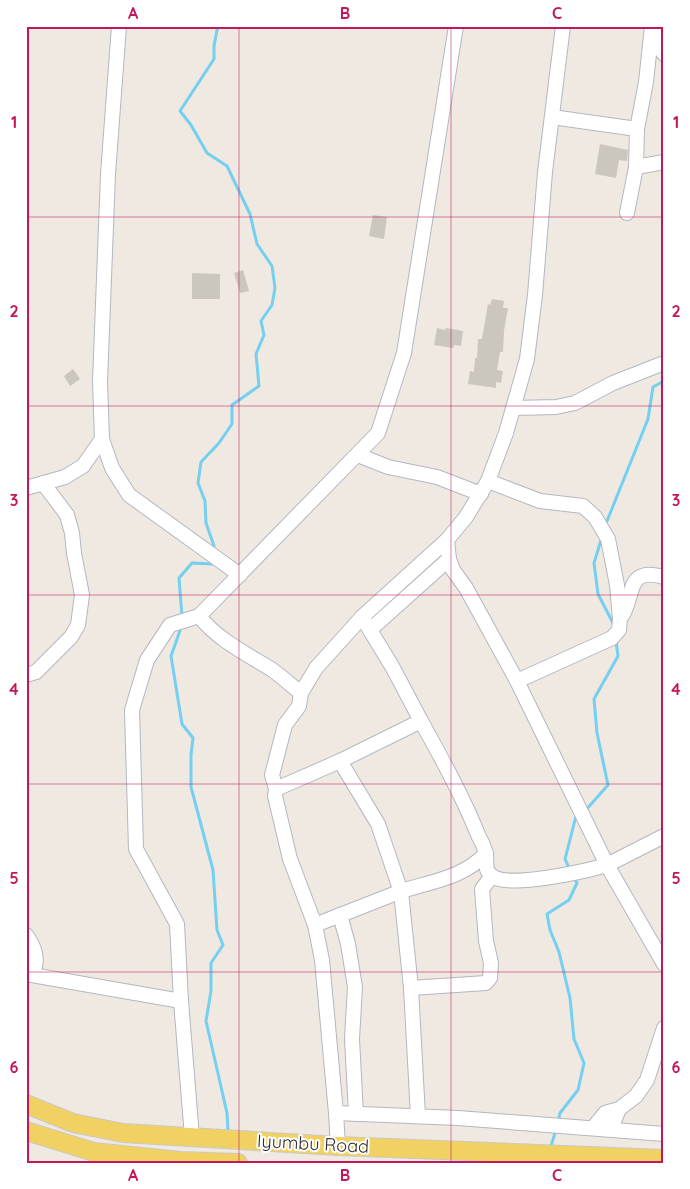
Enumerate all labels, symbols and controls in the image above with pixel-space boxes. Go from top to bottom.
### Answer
text: A [128,3,139,23]
text: B [340,3,350,23]
text: C [552,3,562,23]
text: 1 [11,112,17,132]
text: 1 [673,112,679,132]
text: 2 [9,301,19,321]
text: 2 [671,301,681,321]
text: 3 [10,490,18,510]
text: 3 [672,490,680,510]
text: 4 [9,679,19,699]
text: 4 [671,679,681,699]
text: 5 [9,868,19,888]
text: 5 [671,868,681,888]
text: 6 [10,1057,19,1077]
text: 6 [672,1057,681,1077]
street label: Iyumbu Road [256,1129,370,1158]
text: A [128,1165,139,1185]
text: B [340,1165,350,1185]
text: C [552,1165,562,1185]

